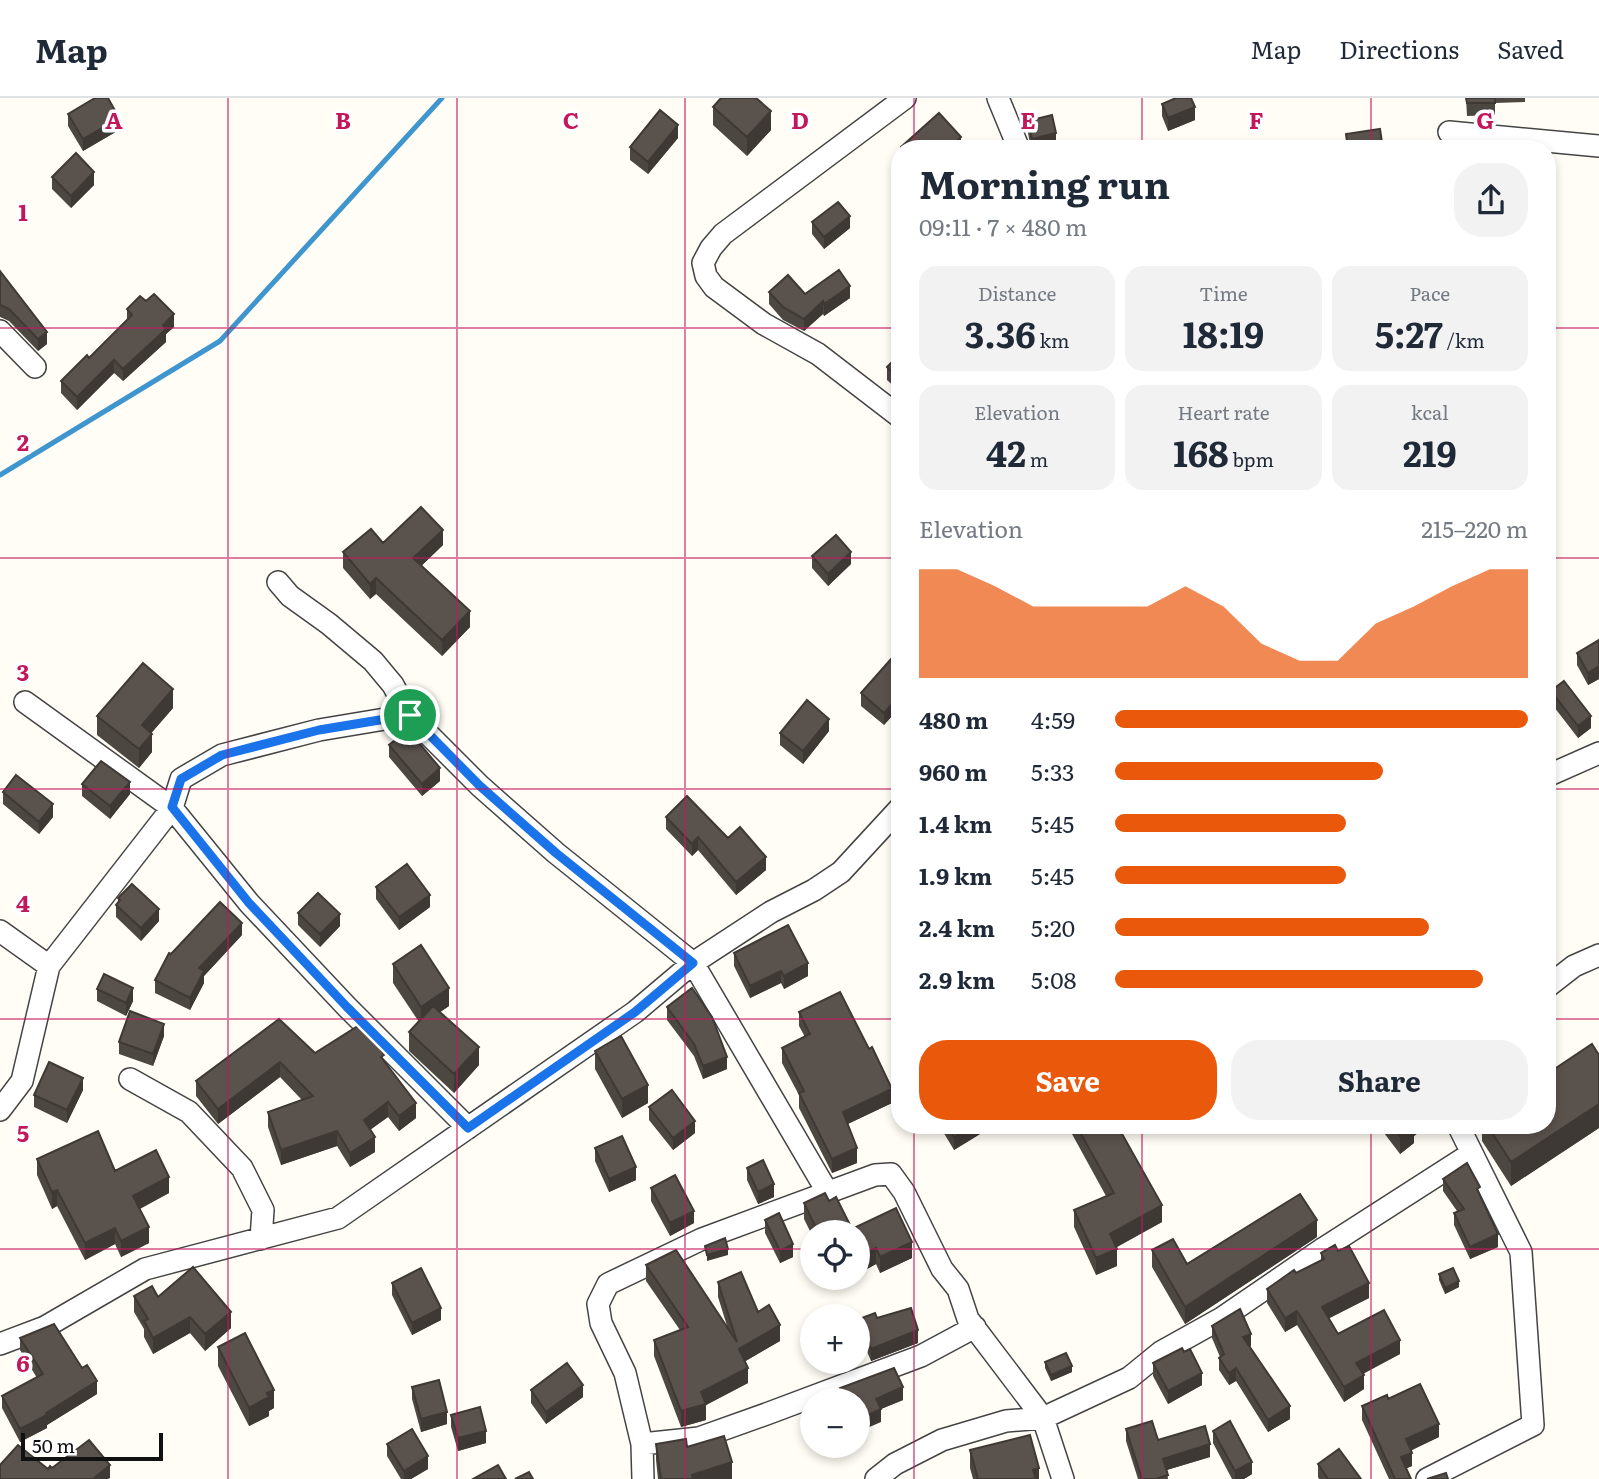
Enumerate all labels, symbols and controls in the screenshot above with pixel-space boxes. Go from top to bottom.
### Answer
text: Map [35,24,108,73]
text: Map [1250,31,1301,66]
text: Directions [1339,31,1459,66]
text: Saved [1497,31,1564,66]
text: A [105,102,123,136]
text: B [335,102,351,136]
text: C [563,102,579,136]
text: D [791,102,809,136]
text: E [1020,102,1036,136]
text: F [1249,102,1264,136]
text: G [1476,102,1494,136]
text: Morning run [919,154,1170,211]
button: share [1454,163,1528,237]
text: 1 [18,194,28,228]
text: 09:11 · 7 × 480 m [919,209,1087,243]
text: Distance [978,279,1056,307]
text: Time [1199,279,1248,307]
text: Pace [1409,279,1450,307]
text: 3.36 [965,307,1036,359]
text: 18:19 [1183,307,1264,359]
text: 5:27 [1375,307,1443,359]
text: km [1036,326,1070,354]
text: /km [1443,326,1485,354]
text: Elevation [974,398,1060,426]
text: Heart rate [1177,398,1270,426]
text: kcal [1411,398,1449,426]
text: 2 [17,424,29,458]
text: 42 [986,426,1026,478]
text: 168 [1173,426,1229,478]
text: 219 [1403,426,1457,478]
text: m [1026,445,1048,473]
text: bpm [1229,445,1274,473]
text: Elevation [919,511,1023,545]
text: 215–220 m [1421,511,1528,545]
text: 3 [17,654,29,688]
pin [380,685,440,745]
icon: arrive [391,696,429,734]
text: 480 m [919,702,988,736]
text: 4:59 [1031,702,1075,736]
text: 960 m [919,754,987,788]
text: 5:33 [1031,754,1074,788]
text: 1.4 km [919,806,992,840]
text: 5:45 [1031,806,1074,840]
text: 1.9 km [919,858,992,892]
text: 5:45 [1031,858,1074,892]
text: 4 [16,885,30,919]
text: 2.4 km [919,910,995,944]
text: 5:20 [1031,910,1075,944]
text: 2.9 km [919,962,995,996]
text: 5:08 [1031,962,1076,996]
button: Save [919,1040,1217,1120]
button: Share [1231,1040,1528,1120]
text: 5 [17,1115,29,1149]
map controls [800,1220,870,1458]
button: locate [800,1220,870,1290]
button: + [800,1304,870,1374]
text: 6 [16,1345,30,1379]
button: − [800,1388,870,1458]
scale bar [21,1430,163,1462]
text: 50 m [32,1431,75,1459]

